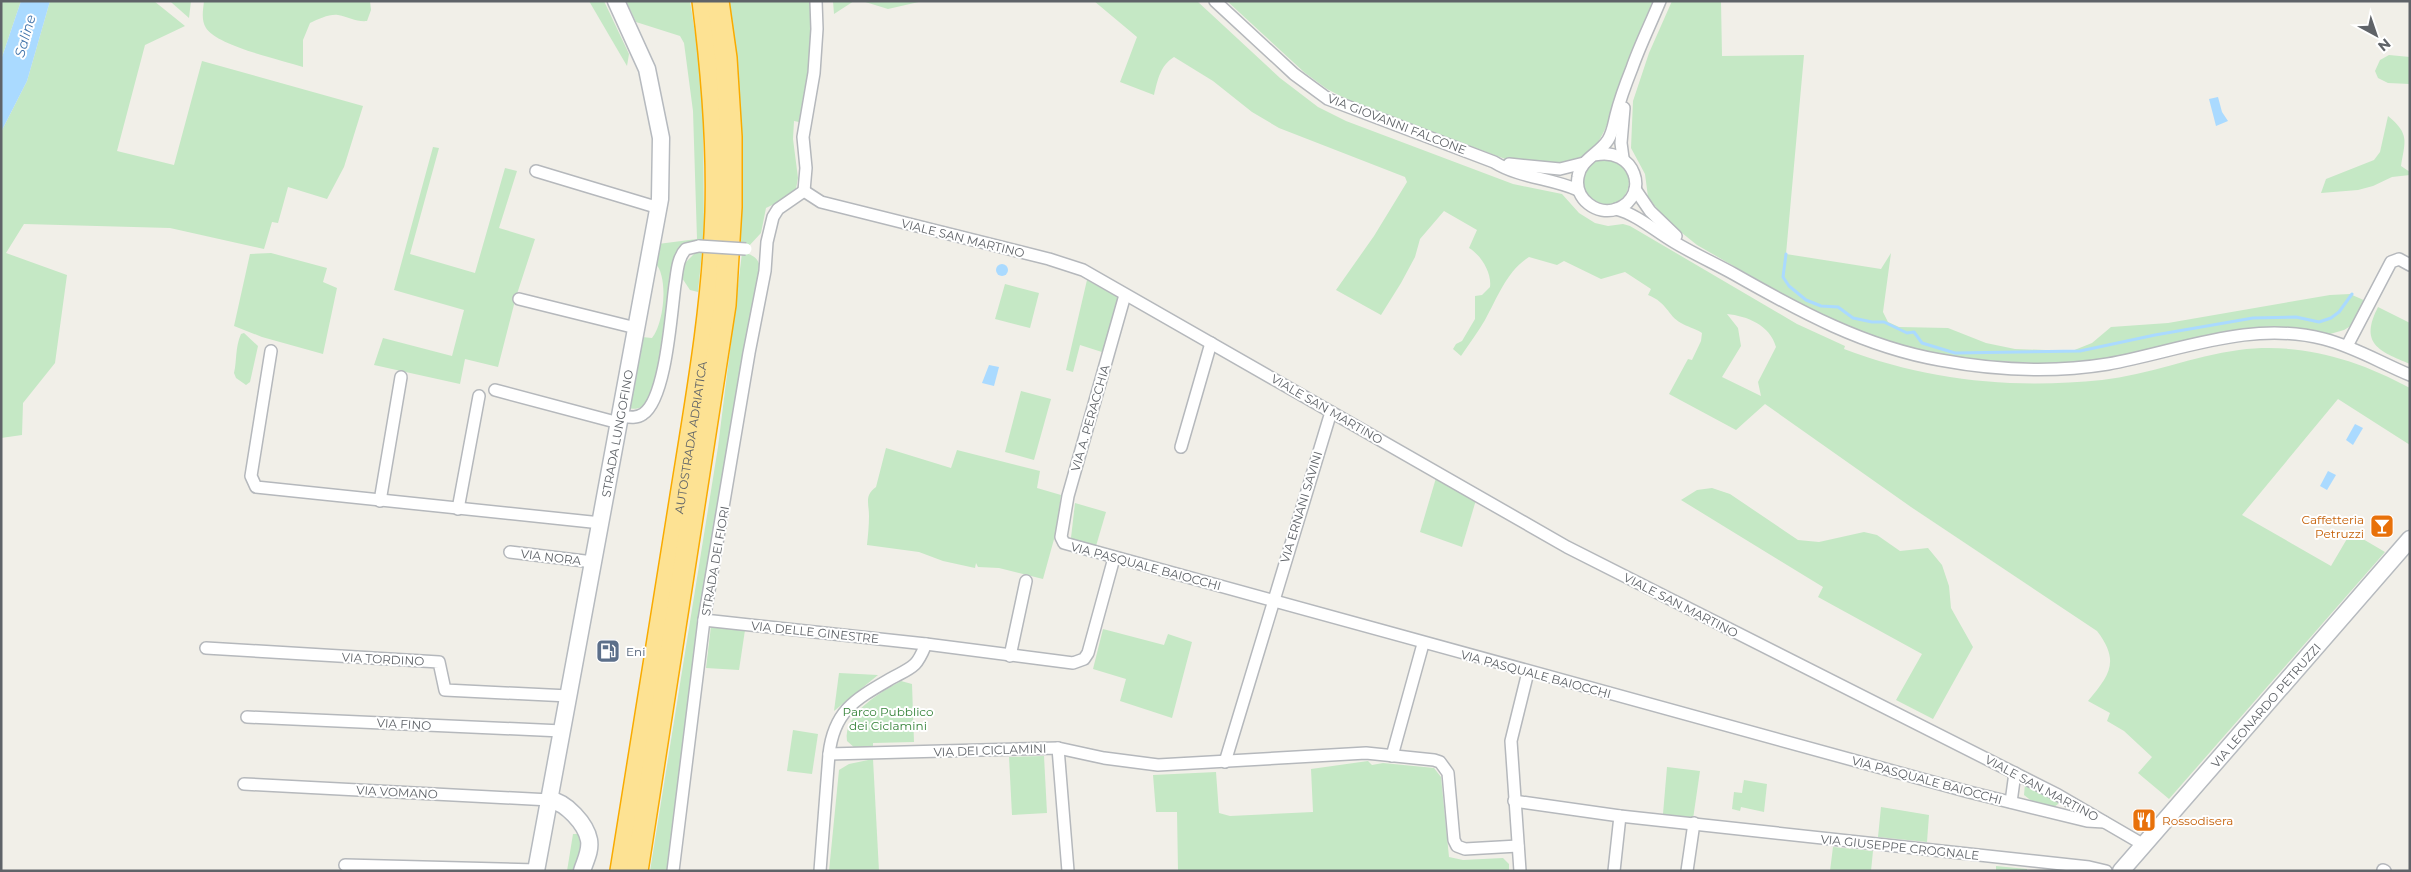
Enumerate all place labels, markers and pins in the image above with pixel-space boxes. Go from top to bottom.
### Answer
place label: Caffetteria Petruzzi [2302,512,2364,541]
bar icon: Caffetteria Petruzzi [2369,513,2395,539]
fuel station icon: Eni [595,638,621,664]
place label: Eni [626,644,645,659]
restaurant icon: Rossodisera [2131,807,2157,833]
place label: Rossodisera [2162,813,2233,828]

